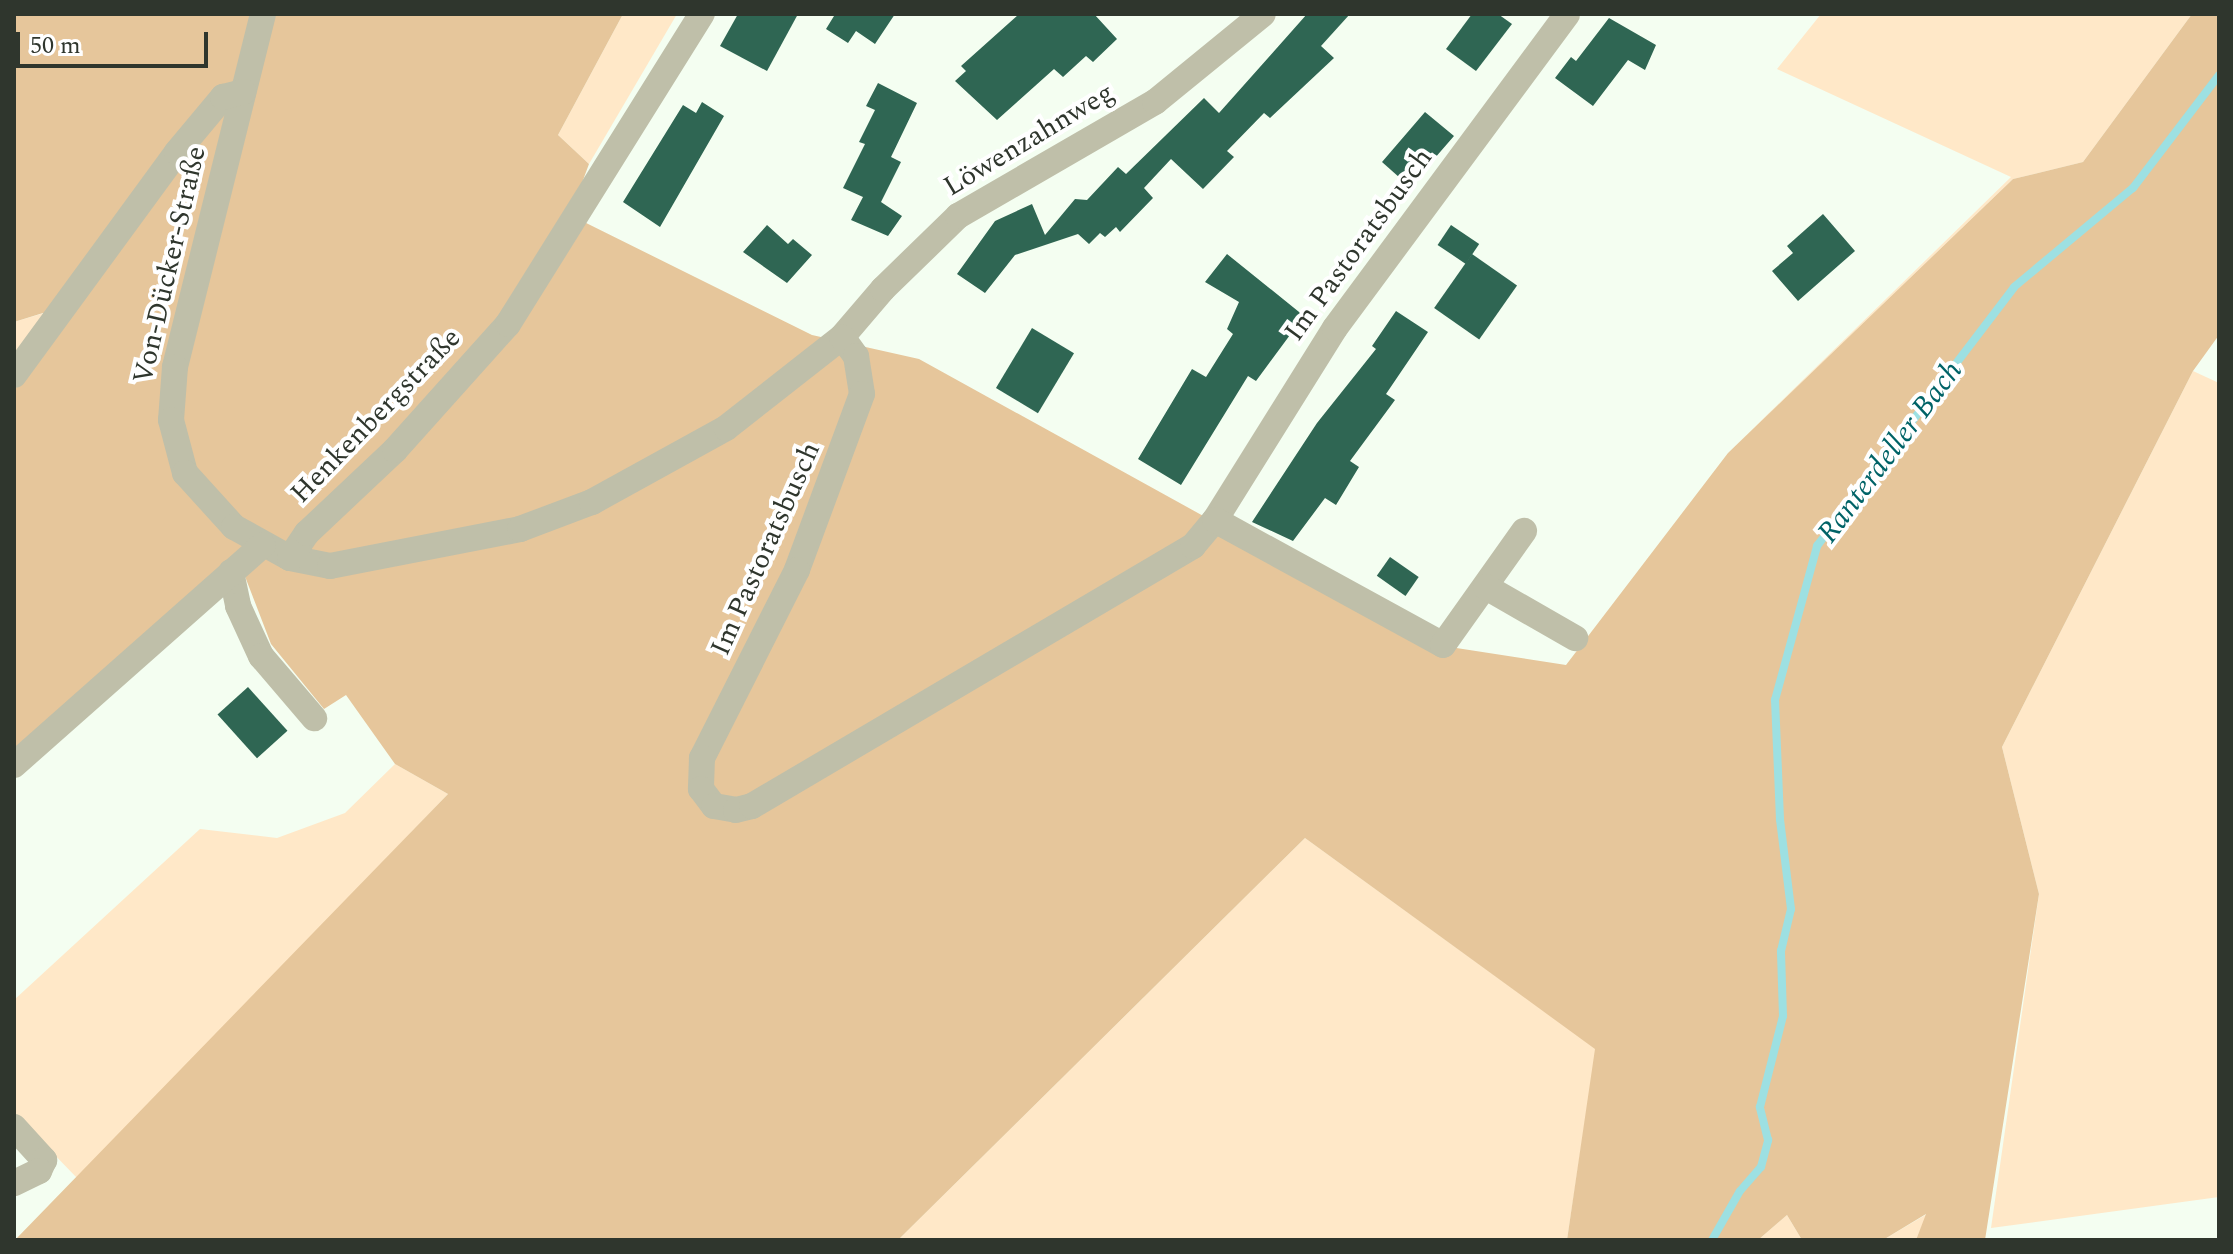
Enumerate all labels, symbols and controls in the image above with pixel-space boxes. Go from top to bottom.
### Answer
scale bar [20,16,212,66]
text: 50 m [30,28,81,64]
street label: Löwenzahnweg [938,76,1120,204]
street label: Im Pastoratsbusch [1278,142,1440,348]
street label: Von-Dücker-Straße [126,143,214,387]
street label: Henkenbergstraße [284,322,468,510]
water label: Ranterdeller Bach [1810,354,1970,550]
street label: Im Pastoratsbusch [704,437,828,661]

